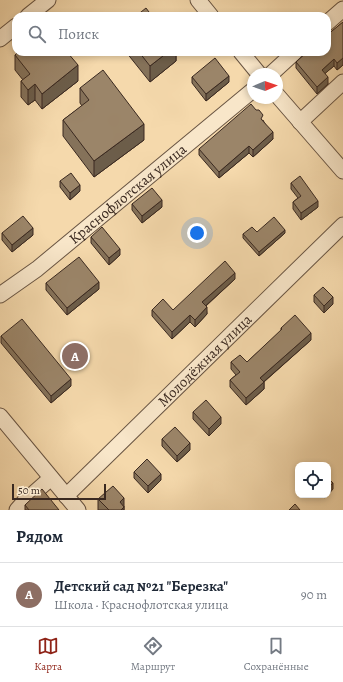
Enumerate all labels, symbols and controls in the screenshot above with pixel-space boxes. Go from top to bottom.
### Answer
search box [12,12,331,56]
icon: search [26,23,48,45]
text: Поиск [58,24,99,44]
north arrow [247,68,283,104]
street label: Краснофлотская улица [65,139,191,249]
your location [187,223,207,243]
street label: Молодёжная улица [153,310,256,411]
pin: A [62,341,88,371]
map controls [295,462,331,498]
button: locate [295,462,331,498]
scale bar [12,482,106,501]
text: 50 m [18,483,40,498]
text: Рядом [16,525,63,548]
text: Детский сад №21 "Березка" [54,576,228,596]
text: A [25,586,33,603]
text: 90 m [301,586,327,603]
text: Школа · Краснофлотская улица [54,596,228,613]
tab: Карта [34,635,62,674]
tab: Маршрут [131,635,175,674]
tab: Сохранённые [244,635,309,674]

